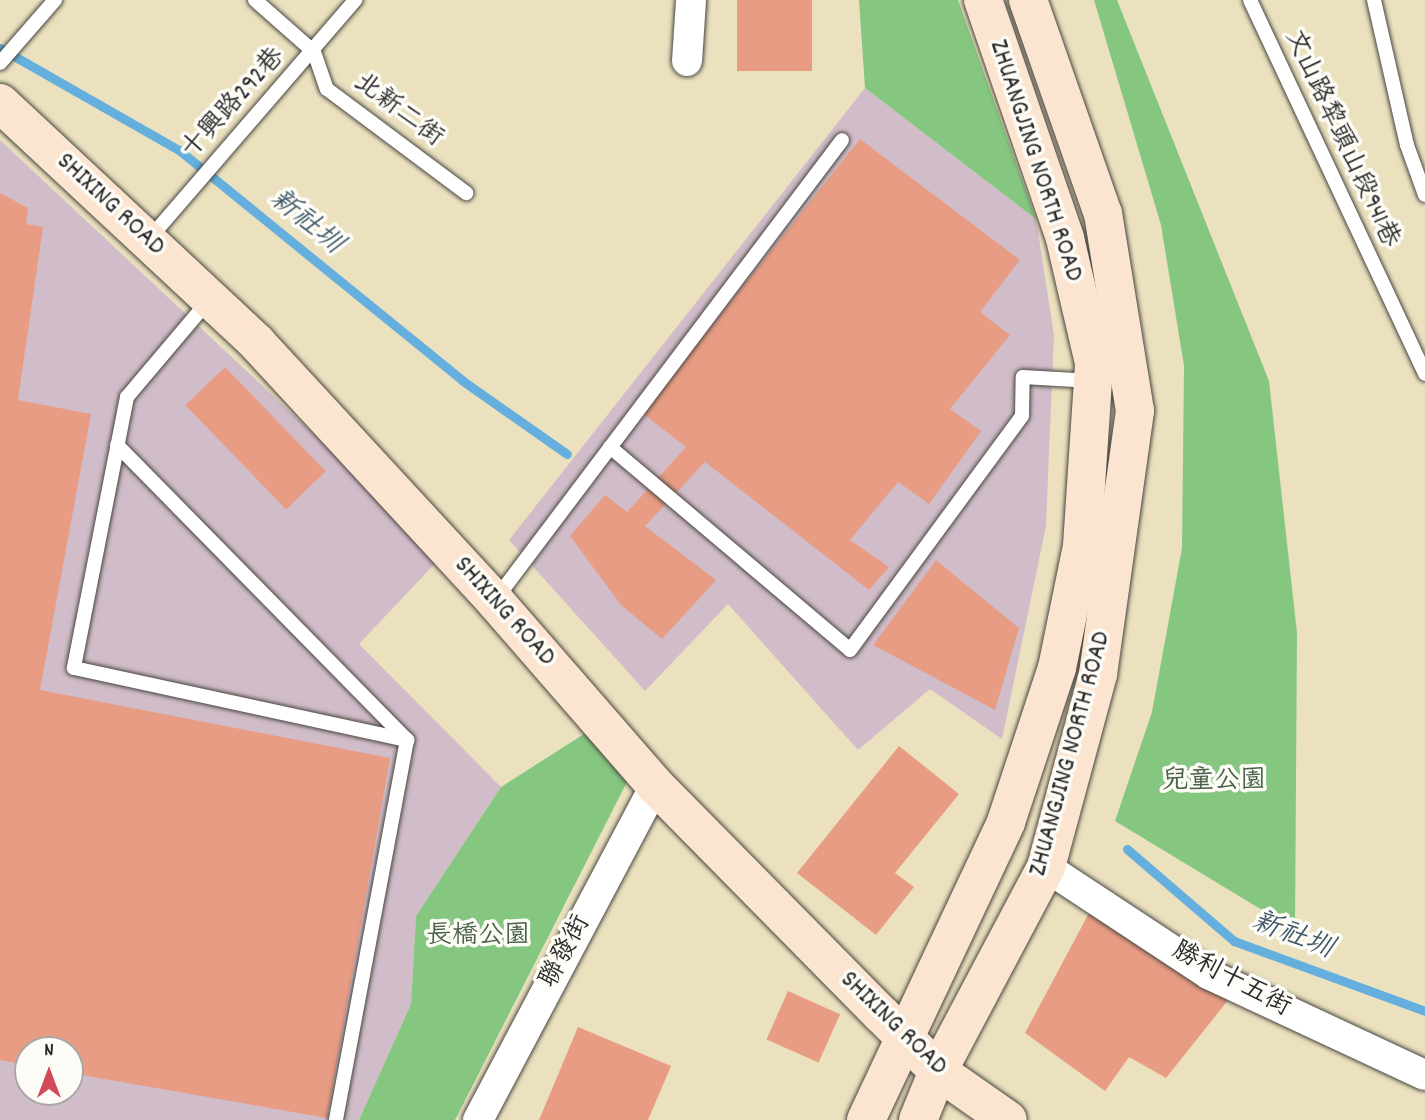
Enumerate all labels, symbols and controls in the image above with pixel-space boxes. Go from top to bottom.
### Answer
street label: 文山路犂頭山段941巷 [1277,25,1405,253]
street label: ZHUANGJING NORTH ROAD [981,36,1089,286]
street label: 十興路292巷 [176,42,292,166]
street label: 北新二街 [347,67,449,155]
street label: SHIXING ROAD [49,147,171,263]
water label: 新社圳 [262,184,348,262]
street label: SHIXING ROAD [447,551,561,673]
street label: ZHUANGJING NORTH ROAD [1023,628,1119,880]
park label: 兒童公園 [1162,766,1266,798]
water label: 新社圳 [1247,906,1337,968]
street label: 聯發街 [534,910,598,994]
park label: 長橋公園 [426,921,530,953]
street label: 勝利十五街 [1166,936,1296,1024]
street label: SHIXING ROAD [833,965,953,1083]
north arrow [14,1036,84,1106]
text: N [44,1038,54,1065]

